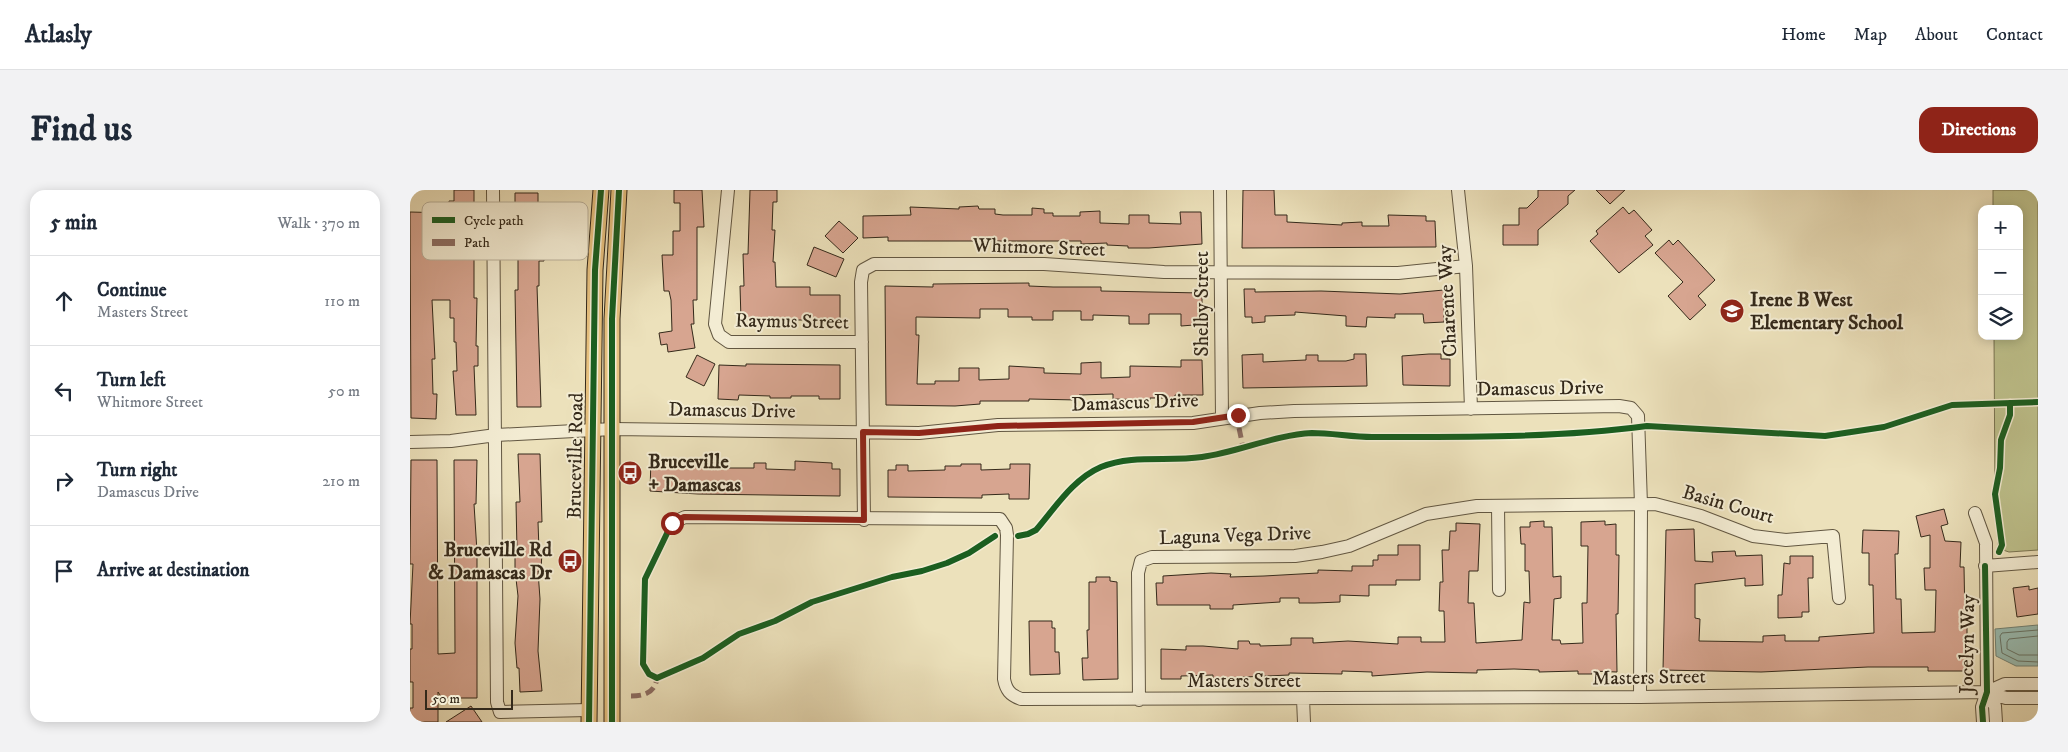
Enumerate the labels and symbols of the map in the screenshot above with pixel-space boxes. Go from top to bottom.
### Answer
legend [422,202,588,260]
text: Cycle path [464,212,524,230]
street label: Whitmore Street [971,233,1106,263]
text: Path [464,234,491,252]
street label: Charente Way [1433,244,1463,358]
street label: Shelby Street [1190,251,1215,357]
place label: Irene B West Elementary School [1750,288,1904,336]
school or university icon: Irene B West Elementary School [1719,298,1745,324]
street label: Raymus Street [735,309,849,335]
street label: Damascus Drive [1476,375,1604,403]
street label: Damascus Drive [1071,388,1199,418]
street label: Bruceville Road [562,393,590,519]
street label: Damascus Drive [668,397,796,425]
route end [1227,404,1250,427]
place label: Bruceville + Damascas [648,450,741,498]
bus stop icon: Bruceville + Damascas [617,460,643,486]
street label: Basin Court [1679,480,1777,530]
route start [661,512,684,535]
street label: Laguna Vega Drive [1158,521,1312,551]
place label: Bruceville Rd & Damascas Dr [428,538,553,586]
bus stop icon: Bruceville Rd & Damascas Dr [557,548,583,574]
street label: Jocelyn Way [1955,594,1981,696]
street label: Masters Street [1592,665,1706,691]
street label: Masters Street [1187,669,1301,694]
scale bar [425,687,512,710]

